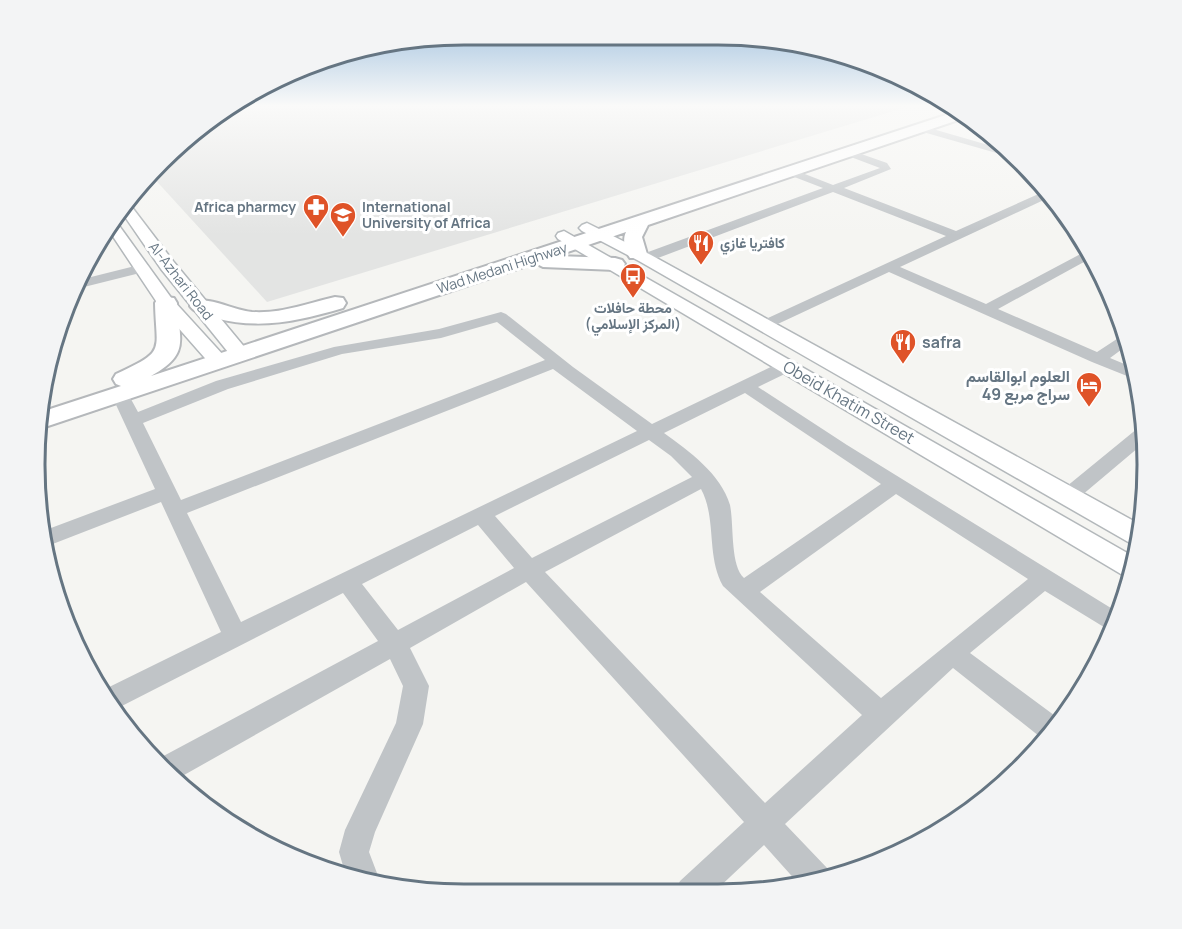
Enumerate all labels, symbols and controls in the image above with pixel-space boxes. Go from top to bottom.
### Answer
pharmacy icon: Africa pharmcy [301,192,331,230]
place label: Africa pharmcy [194,197,296,216]
place label: International University of Africa [362,197,491,232]
school or university icon: International University of Africa [328,200,358,238]
restaurant icon: كافتريا غازي [686,228,716,266]
place label: كافتريا غازي [720,233,785,255]
street label: Wad Medani Highway [434,237,570,298]
street label: Al-Azhari Road [145,238,218,324]
bus stop icon: محطة حافلات (المركز الإسلامي) [618,261,648,299]
place label: محطة حافلات (المركز الإسلامي) [585,298,681,336]
restaurant icon: safra [888,327,918,365]
place label: safra [922,331,961,353]
street label: Obeid Khatim Street [779,355,919,449]
place label: العلوم ابوالقاسم سراج مربع 49 [966,365,1070,406]
hotel icon: العلوم ابوالقاسم سراج مربع 49 [1074,370,1104,408]

